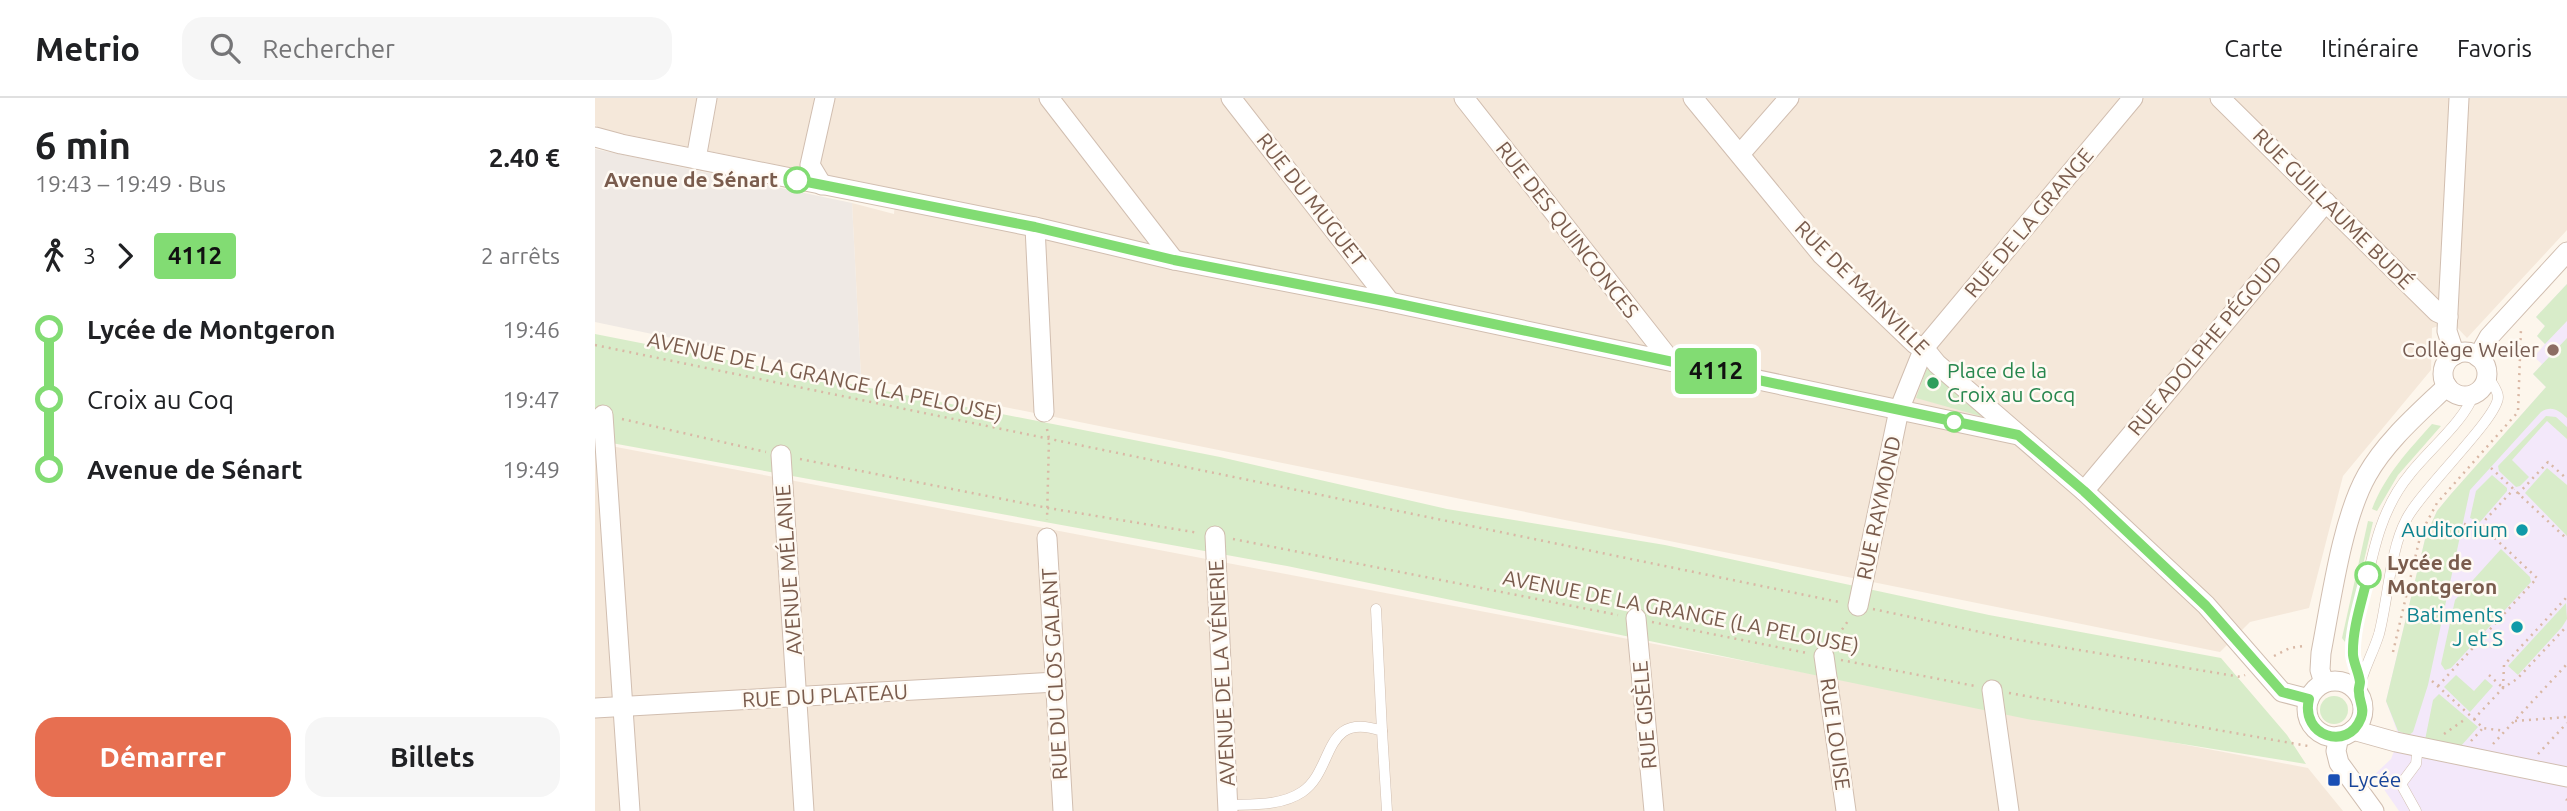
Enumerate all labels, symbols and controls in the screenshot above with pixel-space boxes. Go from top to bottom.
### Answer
search box [182,17,672,80]
icon: search [206,29,244,67]
text: Metrio [35,30,140,67]
text: Rechercher [262,34,395,63]
text: Carte [2224,35,2283,62]
text: Itinéraire [2321,35,2419,62]
text: Favoris [2457,35,2532,62]
street label: RUE GUILLAUME BUDÉ [2249,123,2419,293]
text: 6 min [35,124,131,166]
street label: RUE DU MUGUET [1252,128,1371,271]
street label: RUE DES QUINCONCES [1492,136,1644,322]
text: 2.40 € [489,143,560,172]
street label: RUE DE LA GRANGE [1959,143,2098,302]
place label: Avenue de Sénart [604,167,778,191]
marker: Avenue de Sénart [784,167,810,193]
text: 19:43 – 19:49 · Bus [35,171,226,196]
street label: RUE DE MAINVILLE [1791,215,1935,359]
icon: walk [35,237,73,275]
icon: forward [106,237,144,275]
text: 4112 [168,242,222,269]
text: 3 [83,243,96,268]
text: 2 arrêts [481,243,560,268]
street label: RUE ADOLPHE PÉGOUD [2122,251,2286,440]
text: Lycée de Montgeron [87,315,335,344]
text: 19:46 [502,317,560,342]
street label: AVENUE DE LA GRANGE (LA PELOUSE) [646,327,1005,425]
place label: Collège Weiler [2402,337,2539,361]
marker: Collège Weiler [2545,342,2561,358]
line badge: 4112 [1667,348,1765,394]
text: 4112 [1689,357,1743,384]
place label: Place de la Croix au Cocq [1947,358,2075,406]
marker: Place de la Croix au Cocq [1925,375,1941,391]
text: Croix au Coq [87,385,234,414]
text: 19:47 [502,387,560,412]
unlabelled marker [1944,412,1964,432]
street label: RUE RAYMOND [1851,434,1905,582]
text: Avenue de Sénart [87,455,302,484]
text: 19:49 [502,457,560,482]
street label: AVENUE MÉLANIE [770,484,806,656]
place label: Auditorium [2401,517,2508,541]
marker: Auditorium [2514,522,2530,538]
place label: Lycée de Montgeron [2387,550,2497,598]
street label: AVENUE DE LA VÉNERIE [1203,559,1239,787]
marker: Lycée de Montgeron [2355,562,2381,588]
street label: AVENUE DE LA GRANGE (LA PELOUSE) [1501,565,1861,657]
street label: RUE DU CLOS GALANT [1036,567,1072,781]
place label: Batiments J et S [2406,602,2503,650]
marker: Batiments J et S [2509,619,2525,635]
street label: RUE GISÈLE [1627,660,1661,770]
street label: RUE LOUISE [1816,676,1856,791]
street label: RUE DU PLATEAU [741,679,908,711]
button: Démarrer [35,717,291,797]
button: Billets [305,717,560,797]
place label: Lycée [2348,767,2401,791]
marker: Lycée [2326,772,2342,788]

